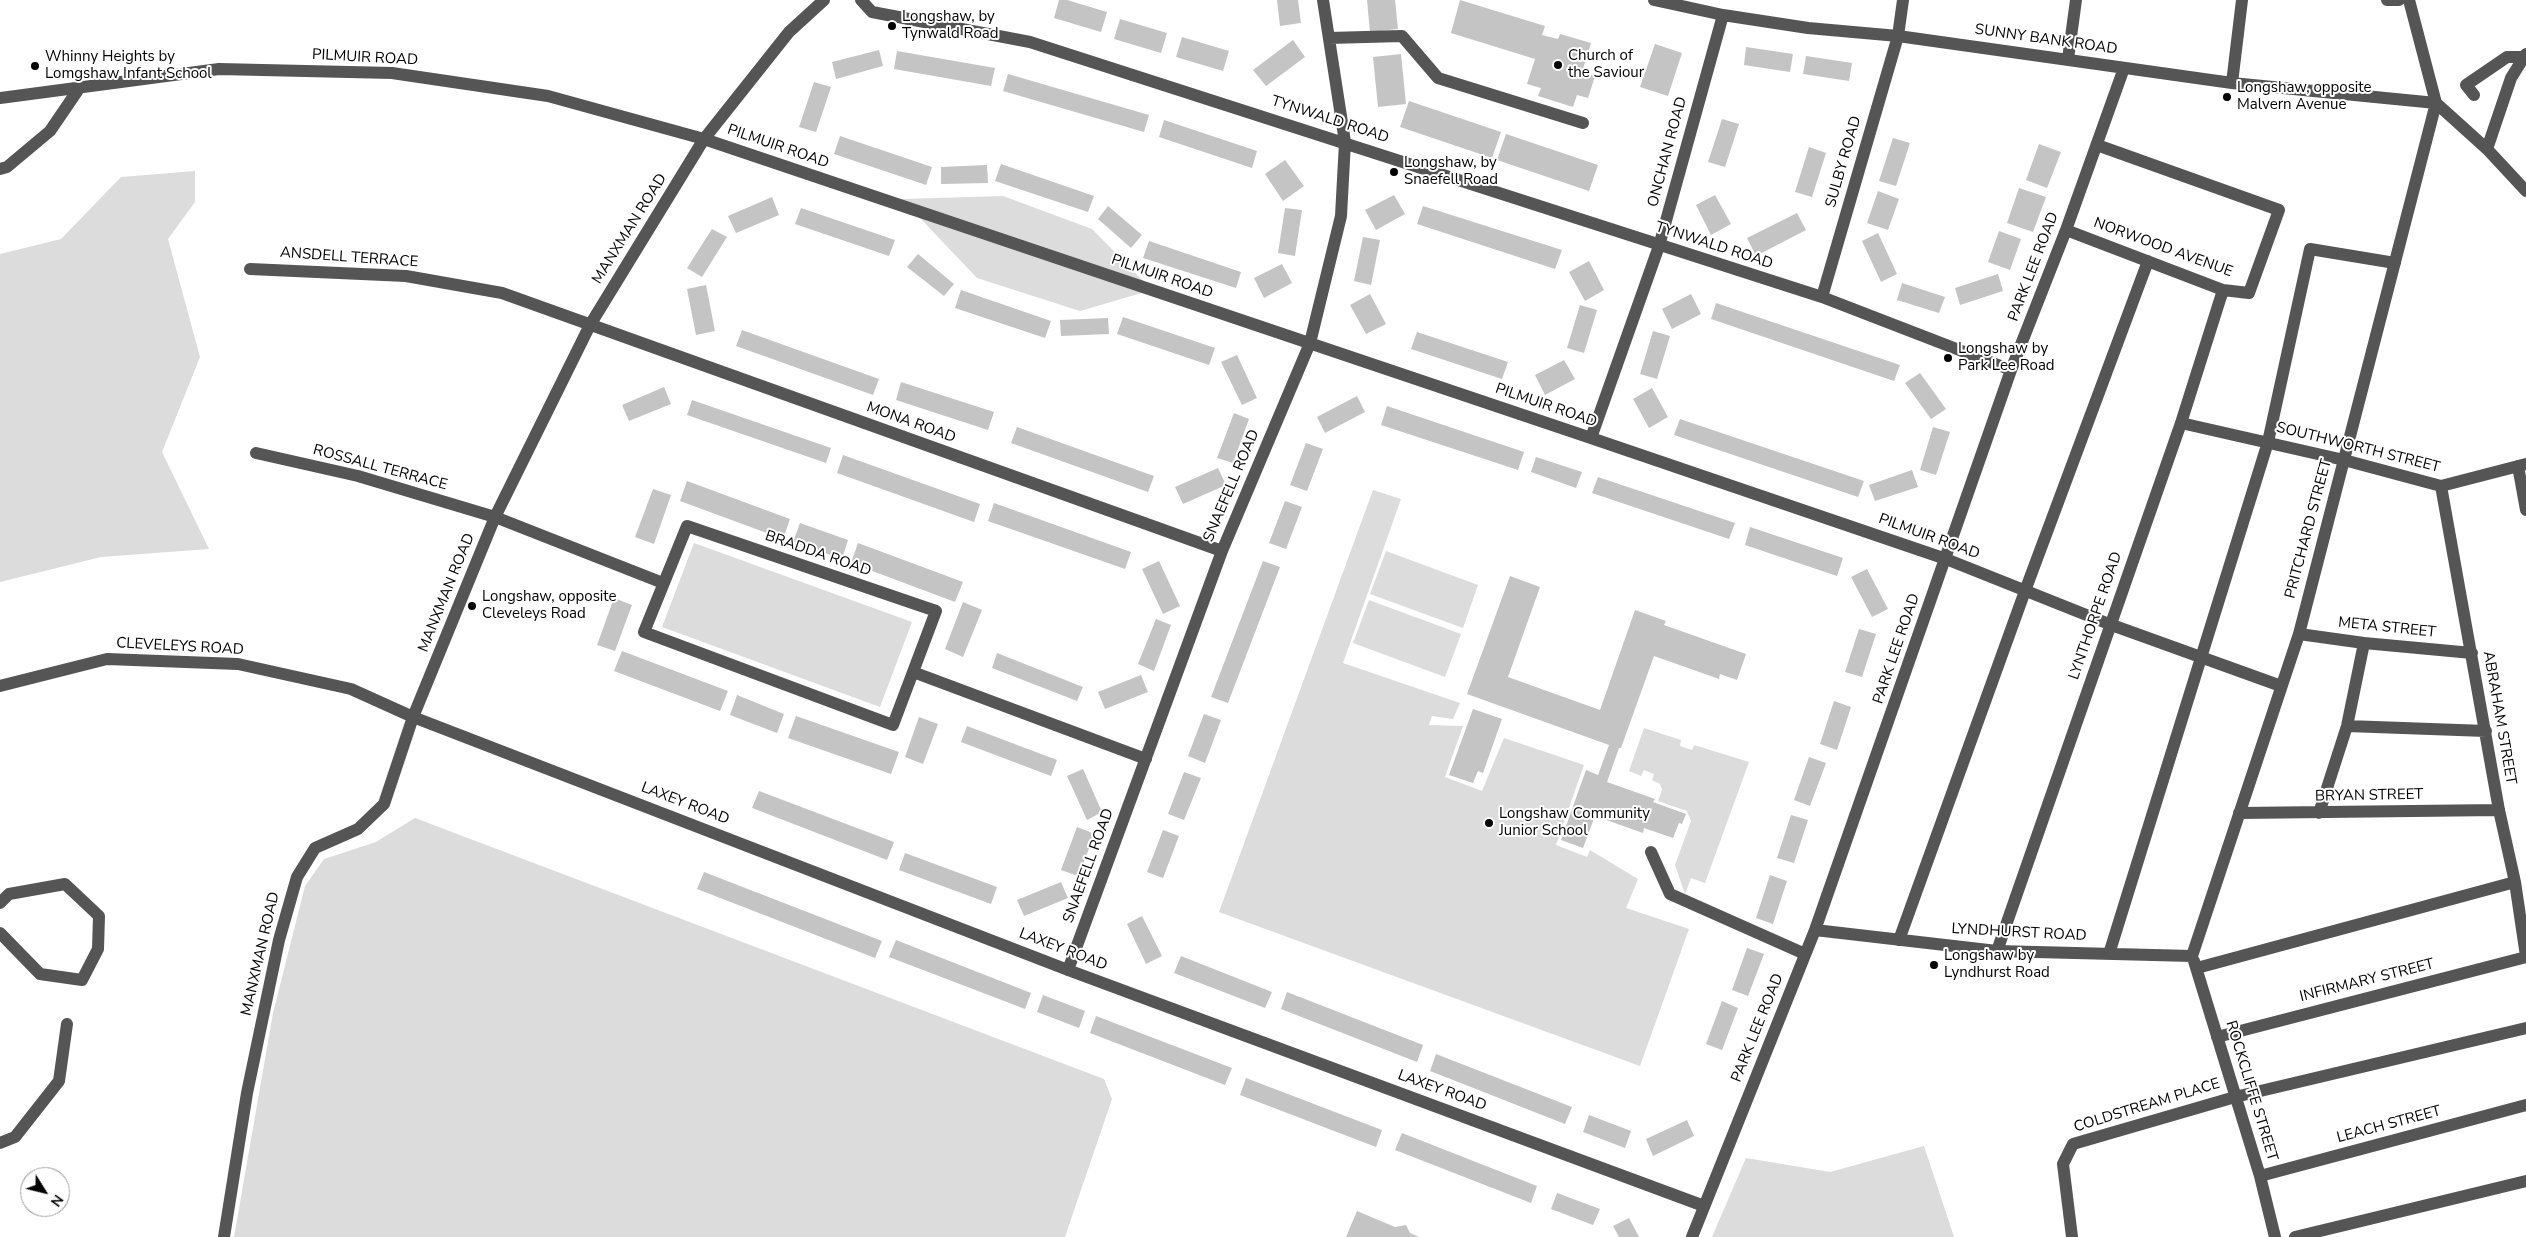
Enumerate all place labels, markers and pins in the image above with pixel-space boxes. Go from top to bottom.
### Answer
place label: Longshaw, by Tynwald Road [902,8,998,43]
marker: Longshaw, by Tynwald Road [886,20,898,32]
place label: Church of the Saviour [1568,47,1644,82]
place label: Whinny Heights by Lomgshaw Infant School [45,48,212,83]
marker: Church of the Saviour [1552,59,1564,71]
marker: Whinny Heights by Lomgshaw Infant School [29,60,41,72]
place label: Longshaw, opposite Malvern Avenue [2237,79,2372,114]
marker: Longshaw, opposite Malvern Avenue [2221,91,2233,103]
place label: Longshaw, by Snaefell Road [1404,154,1498,189]
marker: Longshaw, by Snaefell Road [1388,166,1400,178]
place label: Longshaw by Park Lee Road [1958,340,2055,375]
marker: Longshaw by Park Lee Road [1942,352,1954,364]
place label: Longshaw, opposite Cleveleys Road [482,588,617,623]
marker: Longshaw, opposite Cleveleys Road [466,600,478,612]
place label: Longshaw Community Junior School [1499,805,1650,840]
marker: Longshaw Community Junior School [1483,817,1495,829]
place label: Longshaw by Lyndhurst Road [1944,947,2050,982]
marker: Longshaw by Lyndhurst Road [1928,959,1940,971]

